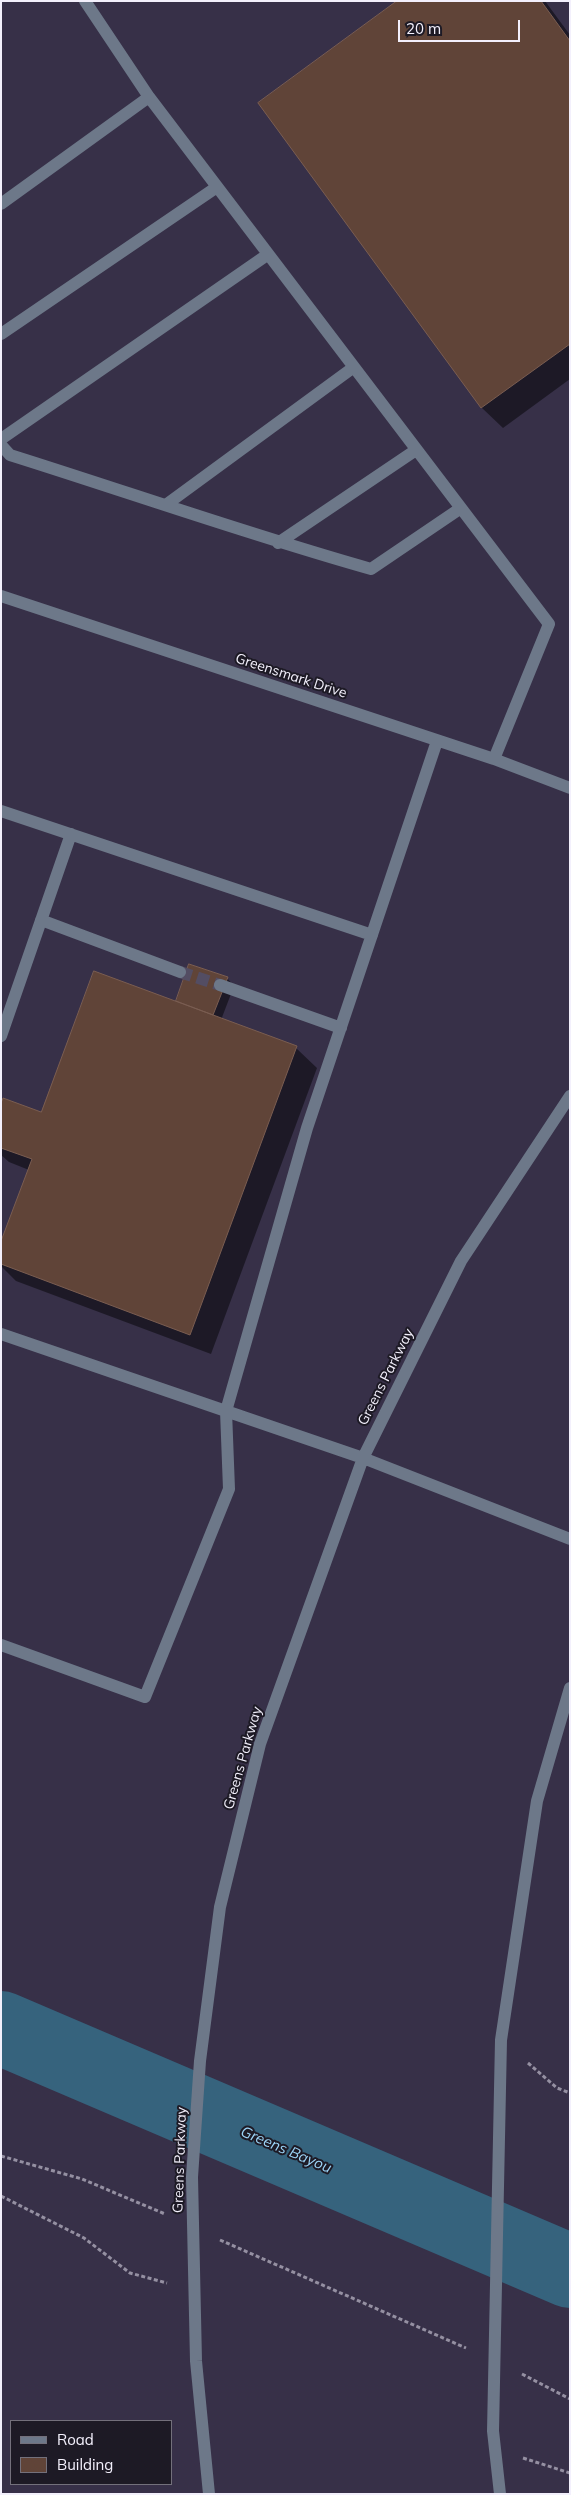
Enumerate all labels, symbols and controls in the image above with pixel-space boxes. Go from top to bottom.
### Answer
scale bar [401,10,524,42]
text: 20 m [406,19,441,38]
street label: Greensmark Drive [233,650,349,702]
street label: Greens Parkway [354,1326,418,1428]
street label: Greens Parkway [220,1705,266,1811]
street label: Greens Parkway [170,2107,190,2213]
water label: Greens Bayou [238,2123,334,2177]
legend [10,2420,172,2485]
text: Road [57,2430,94,2449]
text: Building [57,2455,113,2474]

